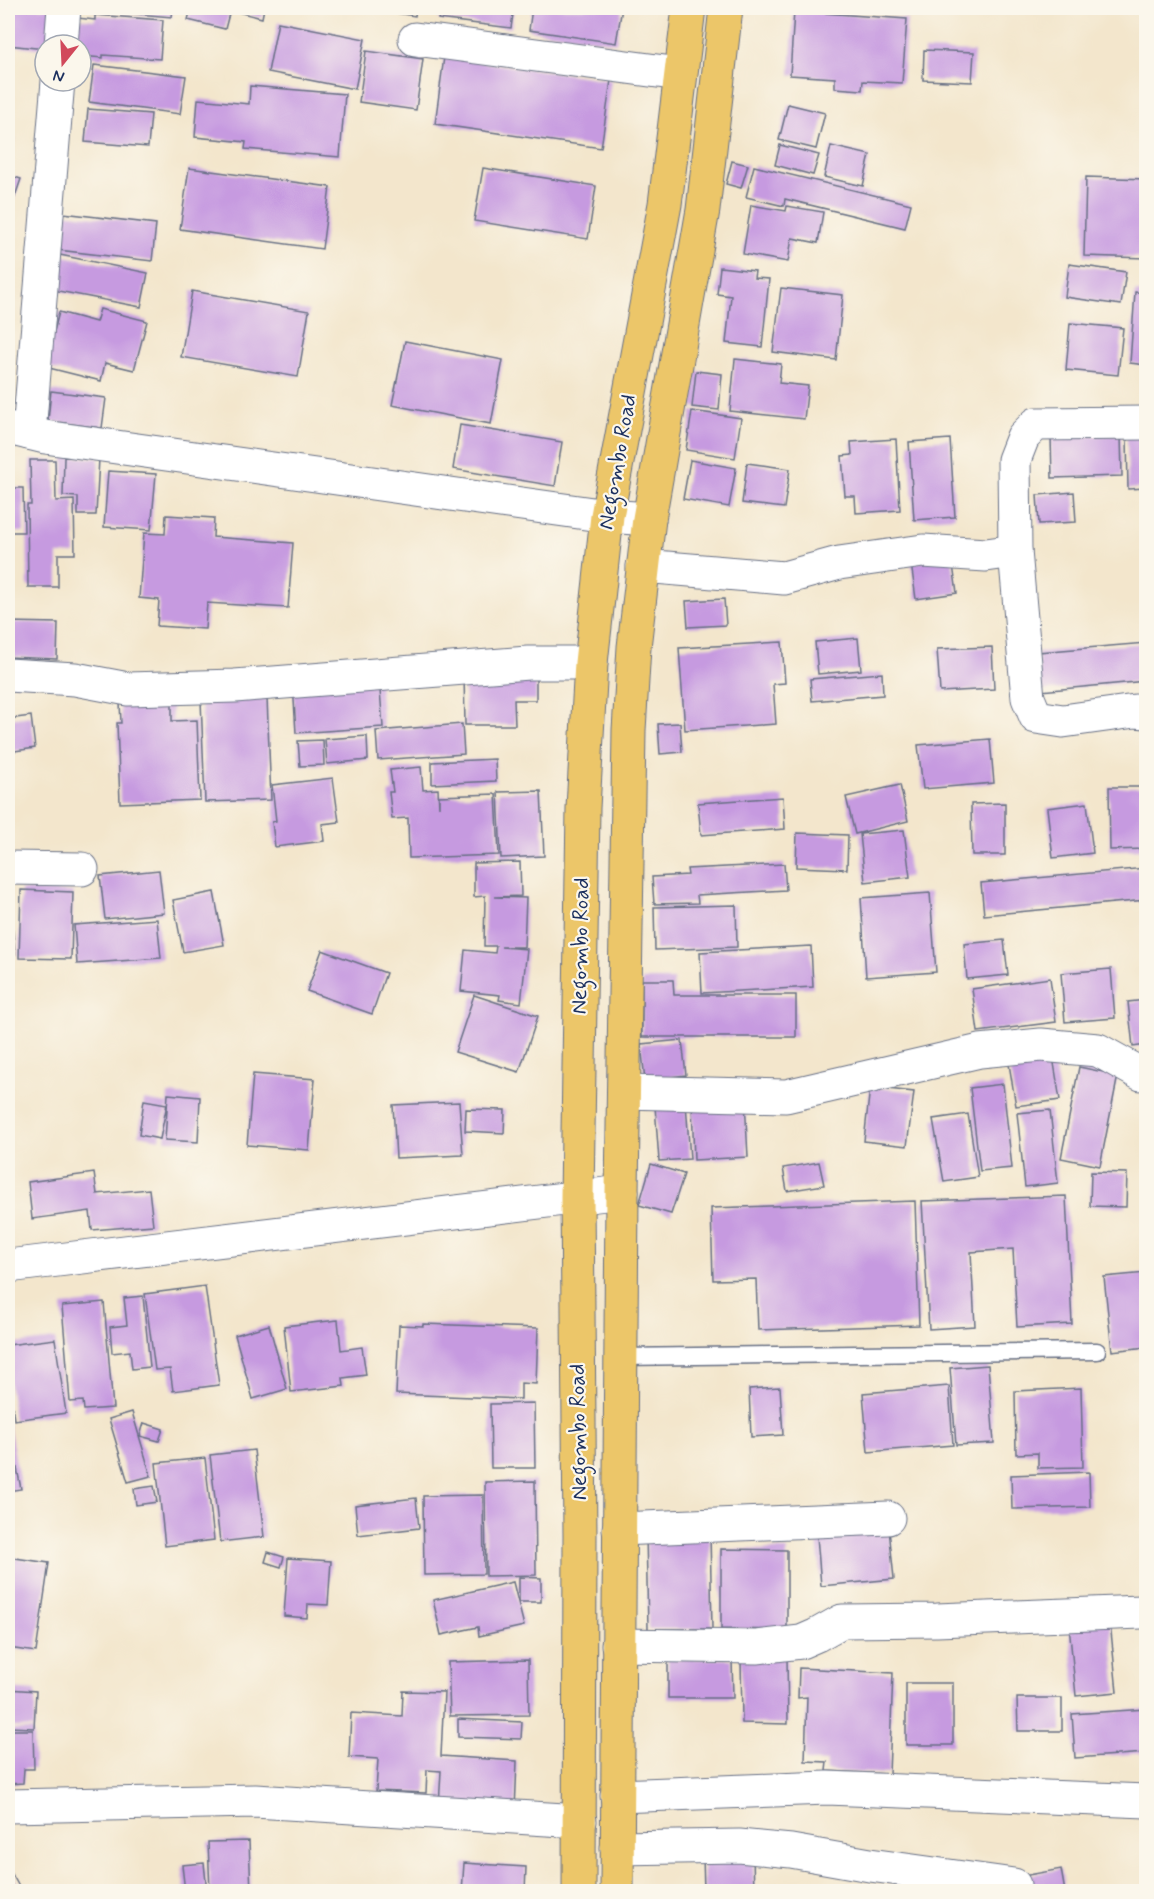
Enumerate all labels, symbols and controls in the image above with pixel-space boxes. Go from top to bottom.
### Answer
north arrow [33,33,93,93]
text: N [51,64,67,87]
street label: Negombo Road [592,392,647,532]
street label: Negombo Road [566,877,599,1015]
street label: Negombo Road [564,1363,597,1501]

